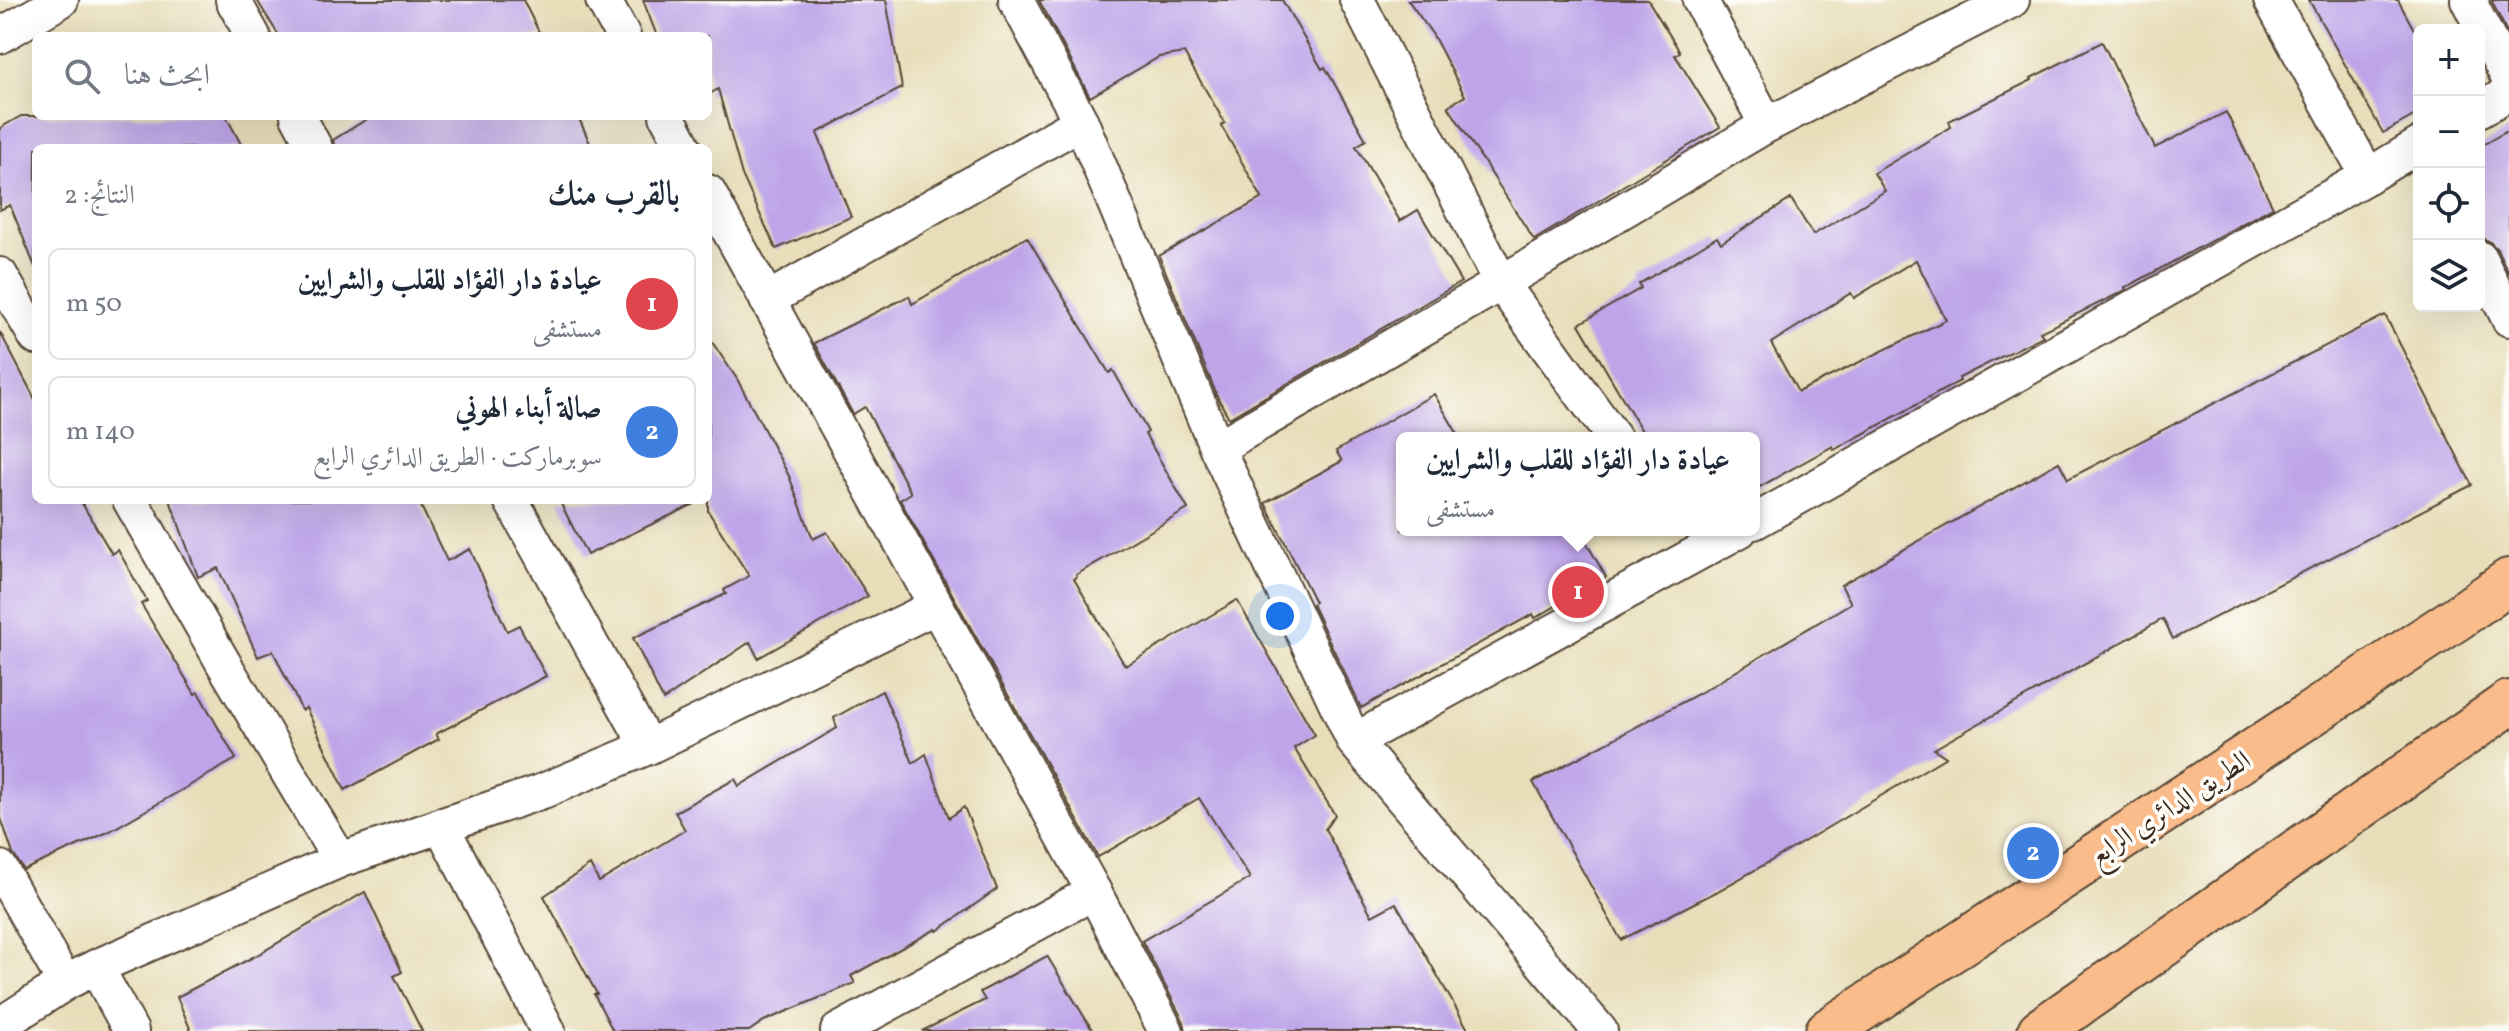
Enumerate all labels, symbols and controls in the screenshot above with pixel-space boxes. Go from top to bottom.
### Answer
map controls [2413,24,2485,312]
button: + [2413,24,2485,96]
search box [32,32,712,120]
icon: search [60,54,104,98]
text: ابحث هنا [124,55,210,97]
button: − [2413,96,2485,168]
button: locate [2413,168,2485,240]
text: بالقرب منك [548,172,680,219]
text: النتائج: 2 [64,178,135,214]
button: layers [2413,240,2485,312]
text: عيادة دار الفؤاد للقلب والشرايين [298,260,602,302]
text: 50 m [66,286,122,322]
text: 1 [647,286,657,322]
text: مستشفى [533,312,602,348]
text: صالة أبناء الهوني [455,388,602,430]
text: 140 m [66,414,135,450]
text: 2 [645,414,659,450]
popup [1396,432,1760,536]
text: سوبرماركت · الطريق الدائري الرابع [313,440,602,476]
text: عيادة دار الفؤاد للقلب والشرايين [1426,440,1730,482]
text: مستشفى [1426,492,1495,528]
pin: 1 [1552,562,1604,622]
your location [1260,596,1300,636]
street label: الطريق الدائري الرابع [2082,742,2261,879]
pin: 2 [2007,823,2059,883]

